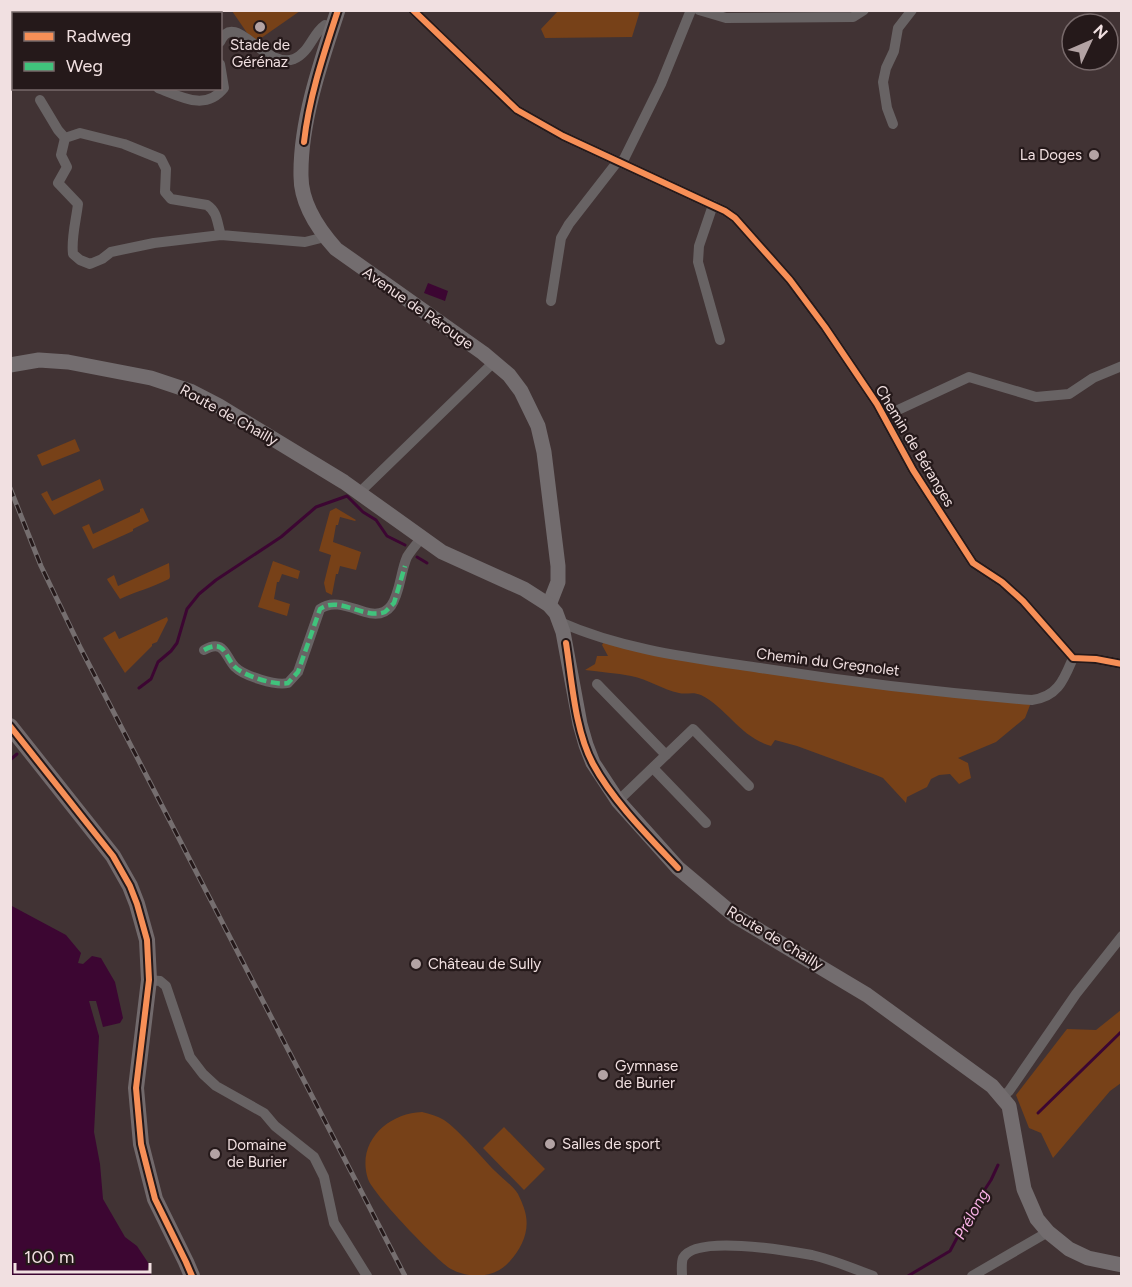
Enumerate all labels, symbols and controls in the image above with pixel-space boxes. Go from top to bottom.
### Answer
legend [12,12,222,90]
north arrow [1060,12,1120,72]
marker: Stade de Gérénaz [253,20,267,34]
text: N [1089,21,1112,43]
text: Radweg [66,25,131,47]
place label: Stade de Gérénaz [230,36,290,71]
text: Weg [66,55,103,77]
place label: La Doges [1020,146,1082,164]
marker: La Doges [1087,148,1101,162]
street label: Avenue de Pérouge [359,263,477,353]
street label: Route de Chailly [177,381,281,449]
street label: Chemin de Béranges [872,382,958,510]
street label: Chemin du Gregnolet [755,644,901,680]
street label: Route de Chailly [723,902,827,974]
place label: Château de Sully [428,955,541,973]
marker: Château de Sully [409,957,423,971]
place label: Gymnase de Burier [615,1057,678,1092]
marker: Gymnase de Burier [596,1068,610,1082]
place label: Salles de sport [562,1135,661,1153]
place label: Domaine de Burier [227,1136,287,1171]
marker: Salles de sport [543,1137,557,1151]
marker: Domaine de Burier [208,1147,222,1161]
water label: Prélong [950,1186,993,1243]
scale bar [15,1236,150,1274]
text: 100 m [24,1246,74,1268]

